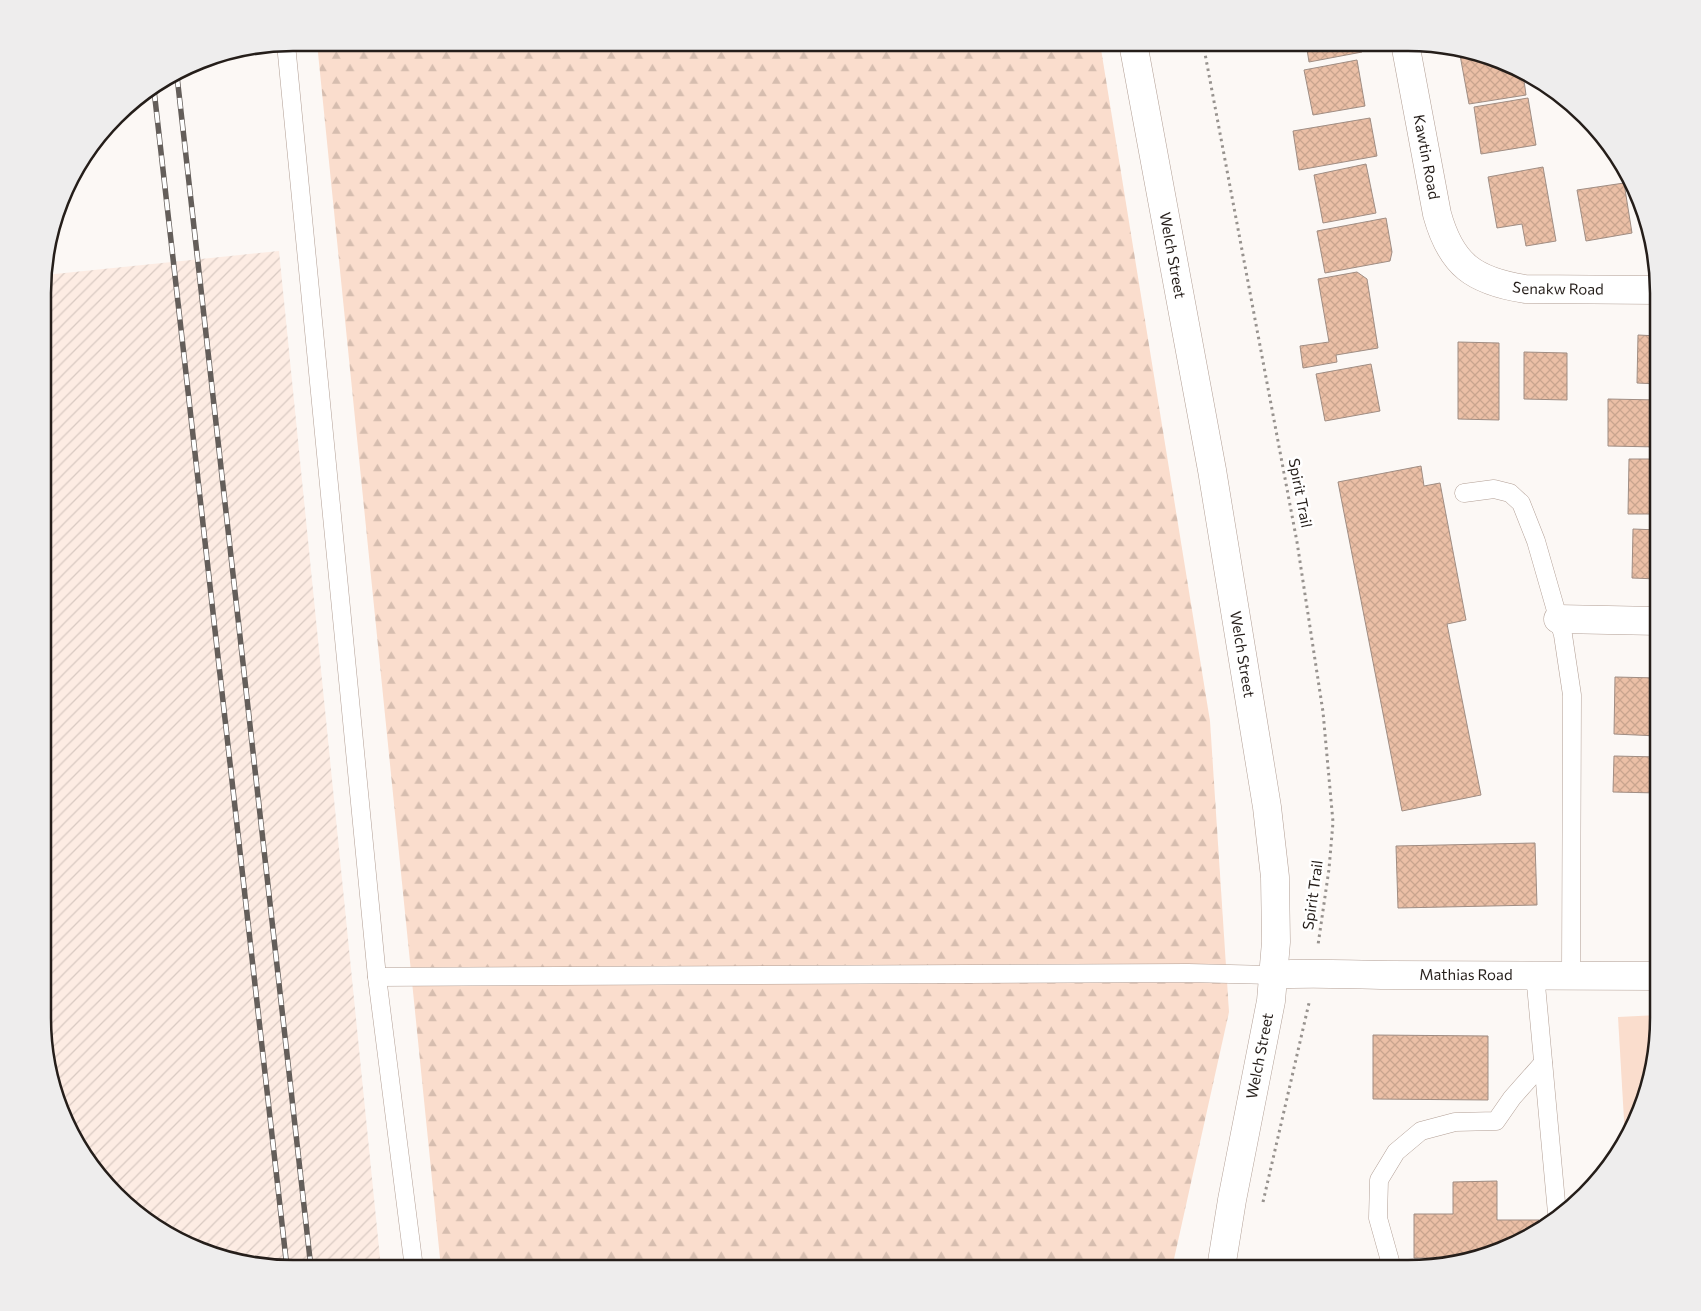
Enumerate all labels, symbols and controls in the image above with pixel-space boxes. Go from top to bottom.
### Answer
street label: Kawtin Road [1411,113,1444,201]
street label: Welch Street [1156,211,1190,300]
street label: Senakw Road [1511,277,1604,298]
street label: Spirit Trail [1285,457,1317,529]
street label: Welch Street [1227,610,1259,699]
street label: Spirit Trail [1298,859,1326,931]
street label: Mathias Road [1419,965,1513,983]
street label: Welch Street [1242,1011,1276,1100]

